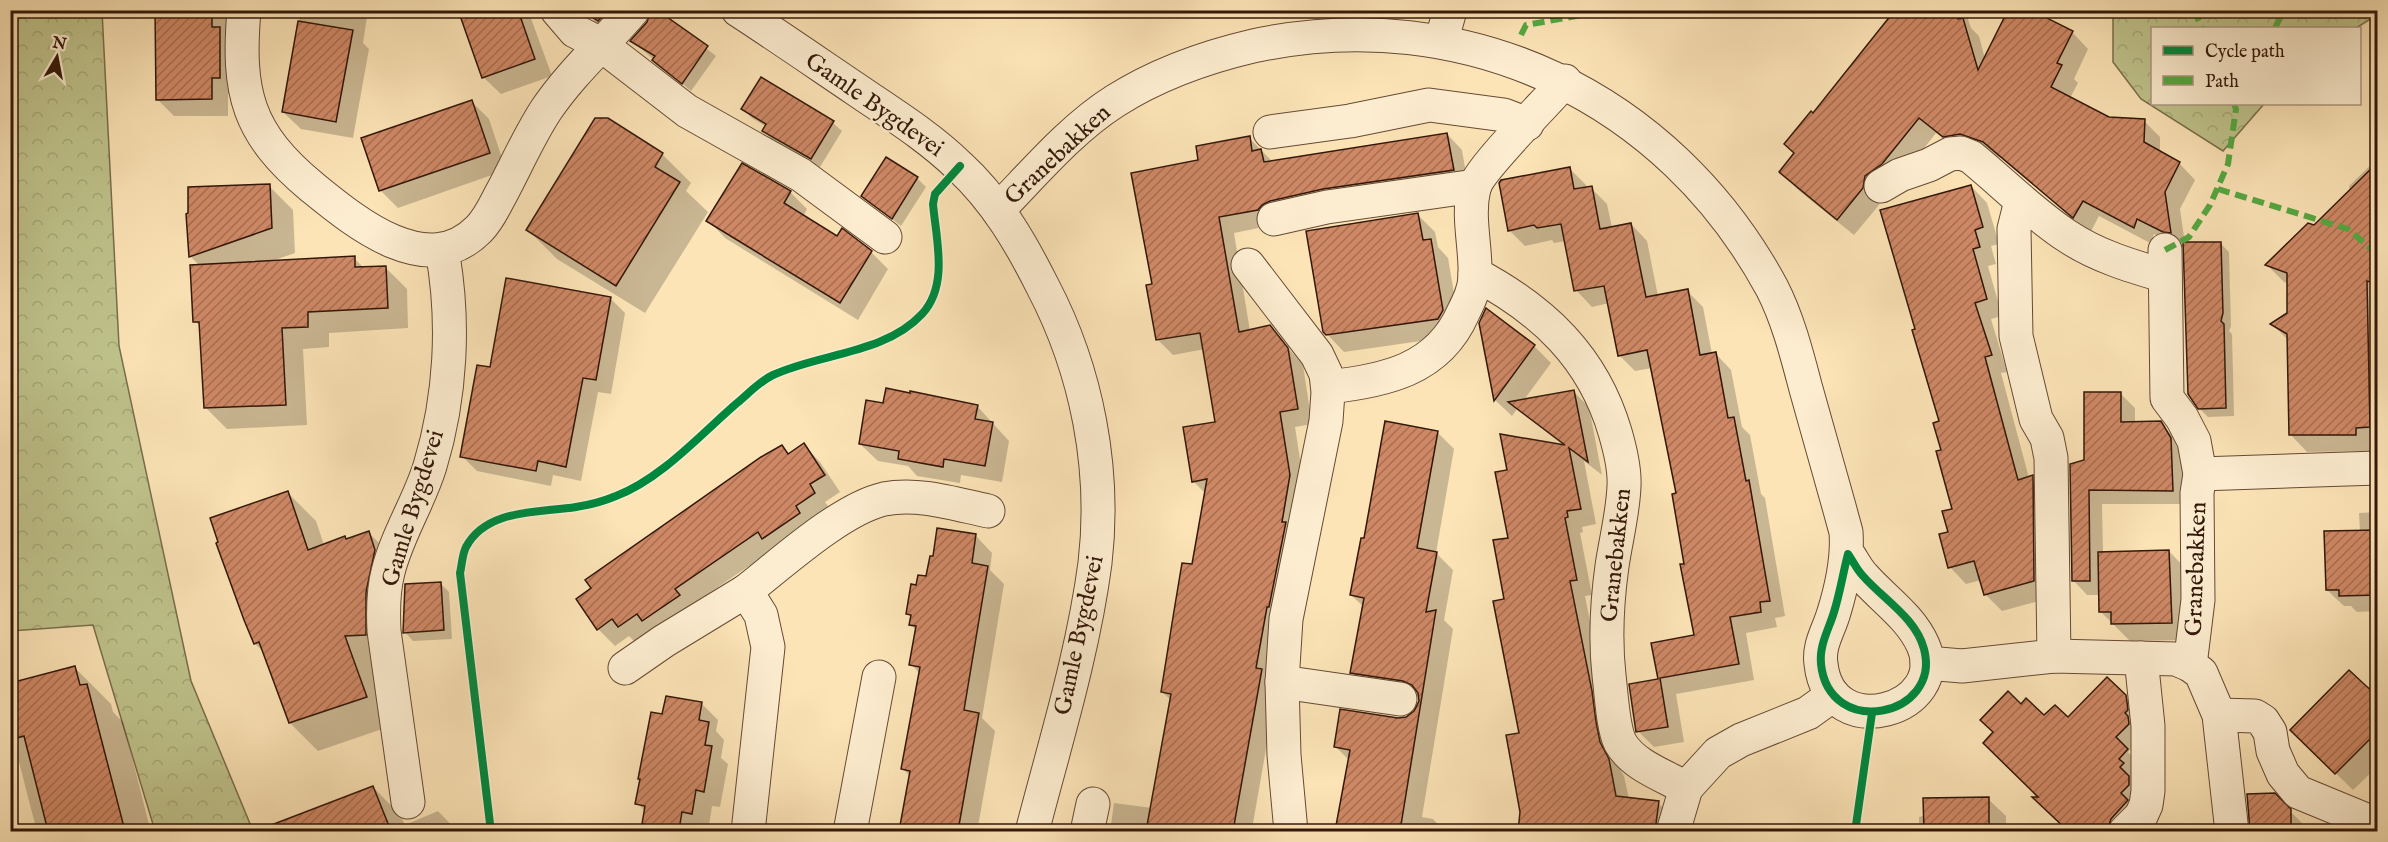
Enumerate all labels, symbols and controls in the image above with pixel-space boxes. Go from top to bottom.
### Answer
north arrow [27,27,87,87]
legend [2151,27,2361,105]
text: N [50,33,68,55]
text: Cycle path [2205,41,2285,64]
street label: Gamle Bygdevei [799,46,950,165]
text: Path [2205,71,2239,94]
street label: Granebakken [998,98,1118,212]
street label: Gamle Bygdevei [375,426,452,591]
street label: Granebakken [1594,486,1639,624]
street label: Granebakken [2179,501,2214,637]
street label: Gamle Bygdevei [1047,553,1112,718]

